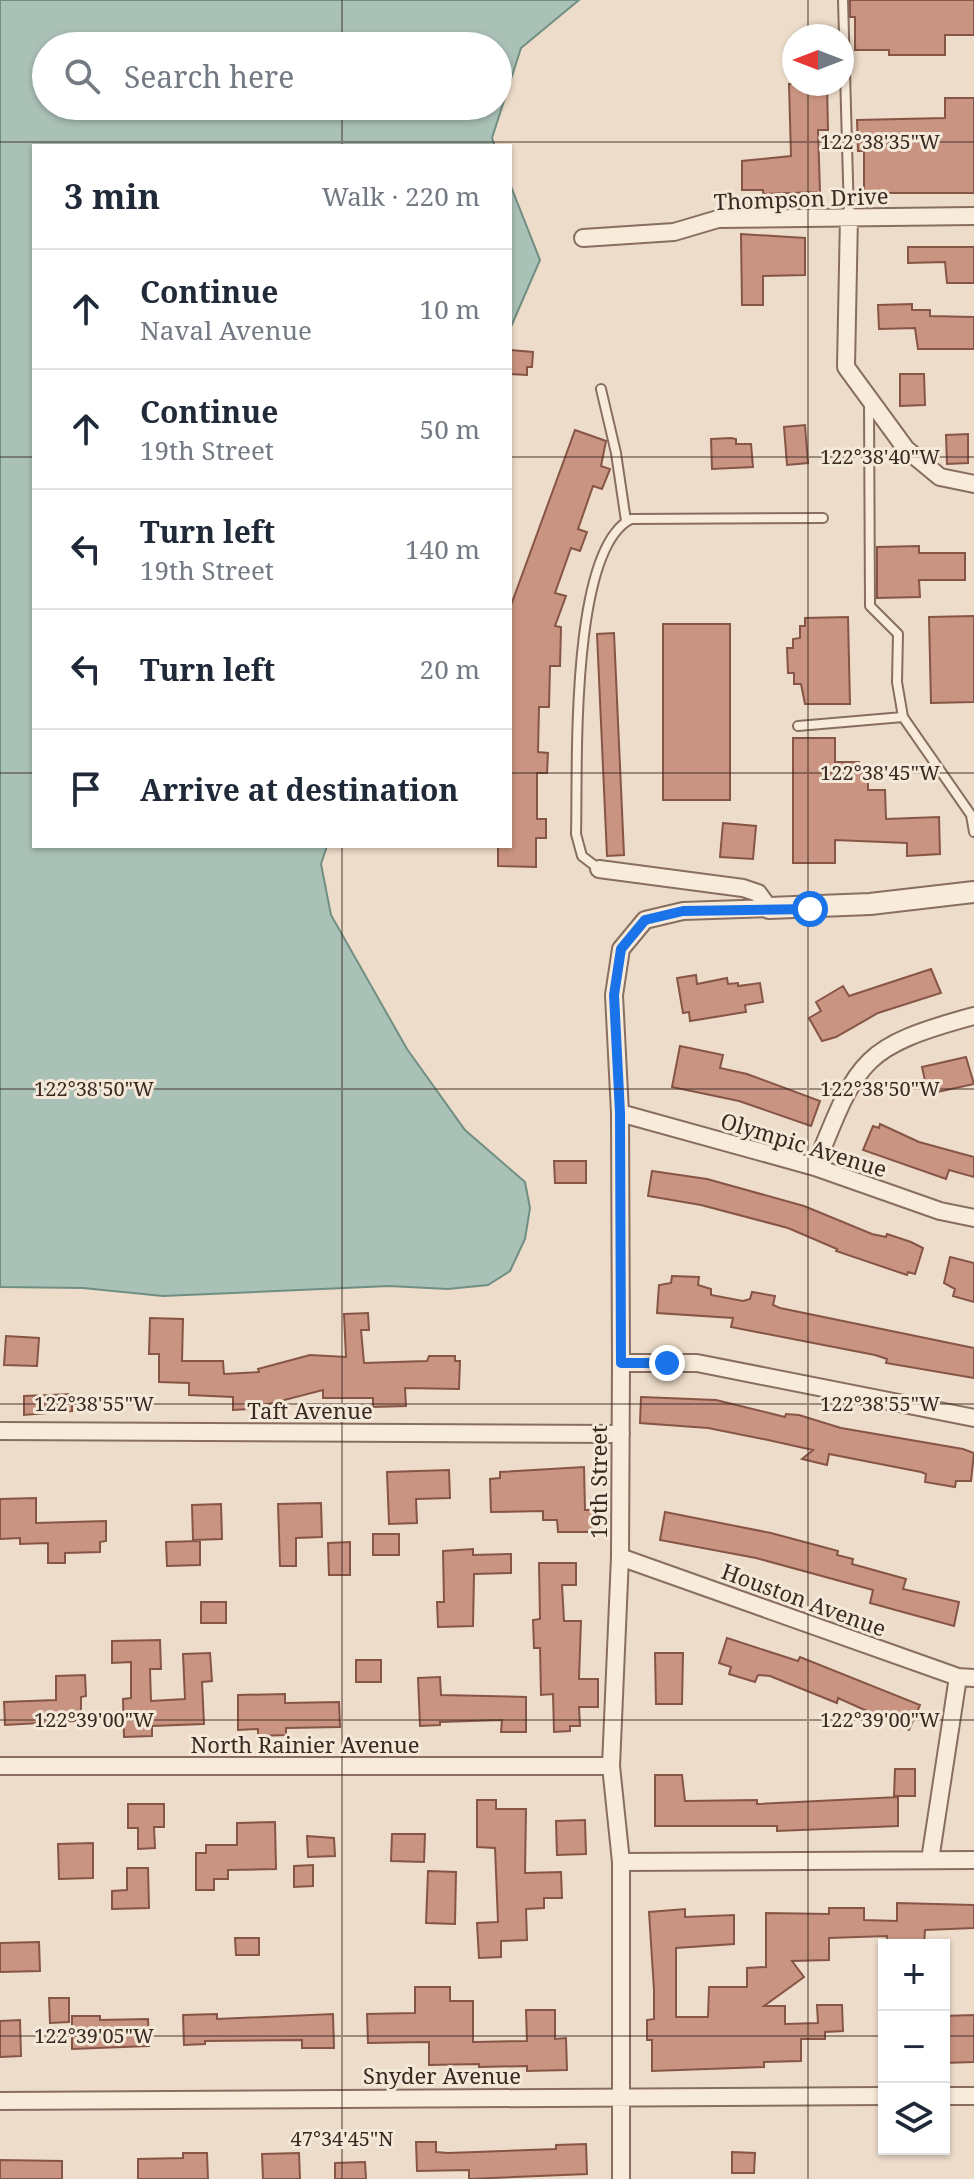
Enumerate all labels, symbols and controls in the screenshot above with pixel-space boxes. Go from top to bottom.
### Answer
north arrow [782,24,854,96]
search box [32,32,512,120]
icon: search [60,54,104,98]
text: Search here [124,56,294,97]
text: 122°38'35"W [820,128,940,155]
text: 3 min [64,173,160,219]
text: Walk · 220 m [322,178,480,214]
street label: Thompson Drive [713,180,889,216]
text: Continue [140,271,278,312]
icon: ahead [64,287,108,331]
text: 10 m [420,291,480,327]
text: Naval Avenue [140,312,312,348]
text: Continue [140,391,278,432]
icon: ahead [64,407,108,451]
text: 50 m [420,411,480,447]
text: 19th Street [140,432,274,468]
text: 122°38'40"W [820,443,940,470]
text: Turn left [140,511,275,552]
icon: left [64,527,108,571]
text: 140 m [405,531,480,567]
text: 19th Street [140,552,274,588]
icon: left [64,647,108,691]
text: Turn left [140,649,275,690]
text: 20 m [420,651,480,687]
text: 122°38'45"W [820,759,940,786]
icon: arrive [64,767,108,811]
text: Arrive at destination [140,769,459,810]
route start [792,891,828,927]
text: 122°38'50"W [34,1075,154,1102]
text: 122°38'50"W [820,1075,940,1102]
street label: Olympic Avenue [717,1104,891,1184]
route end [649,1345,685,1381]
text: 122°38'55"W [34,1390,154,1417]
text: 122°38'55"W [820,1390,940,1417]
street label: Taft Avenue [247,1395,373,1425]
street label: 19th Street [583,1425,613,1539]
street label: Houston Avenue [718,1555,890,1643]
text: 122°39'00"W [34,1706,154,1733]
text: 122°39'00"W [820,1706,940,1733]
street label: North Rainier Avenue [191,1729,419,1759]
map controls [878,1939,950,2155]
button: + [878,1939,950,2011]
button: − [878,2011,950,2083]
text: 122°39'05"W [34,2022,154,2049]
street label: Snyder Avenue [363,2060,521,2090]
button: layers [878,2083,950,2155]
text: 47°34'45"N [291,2125,393,2152]

